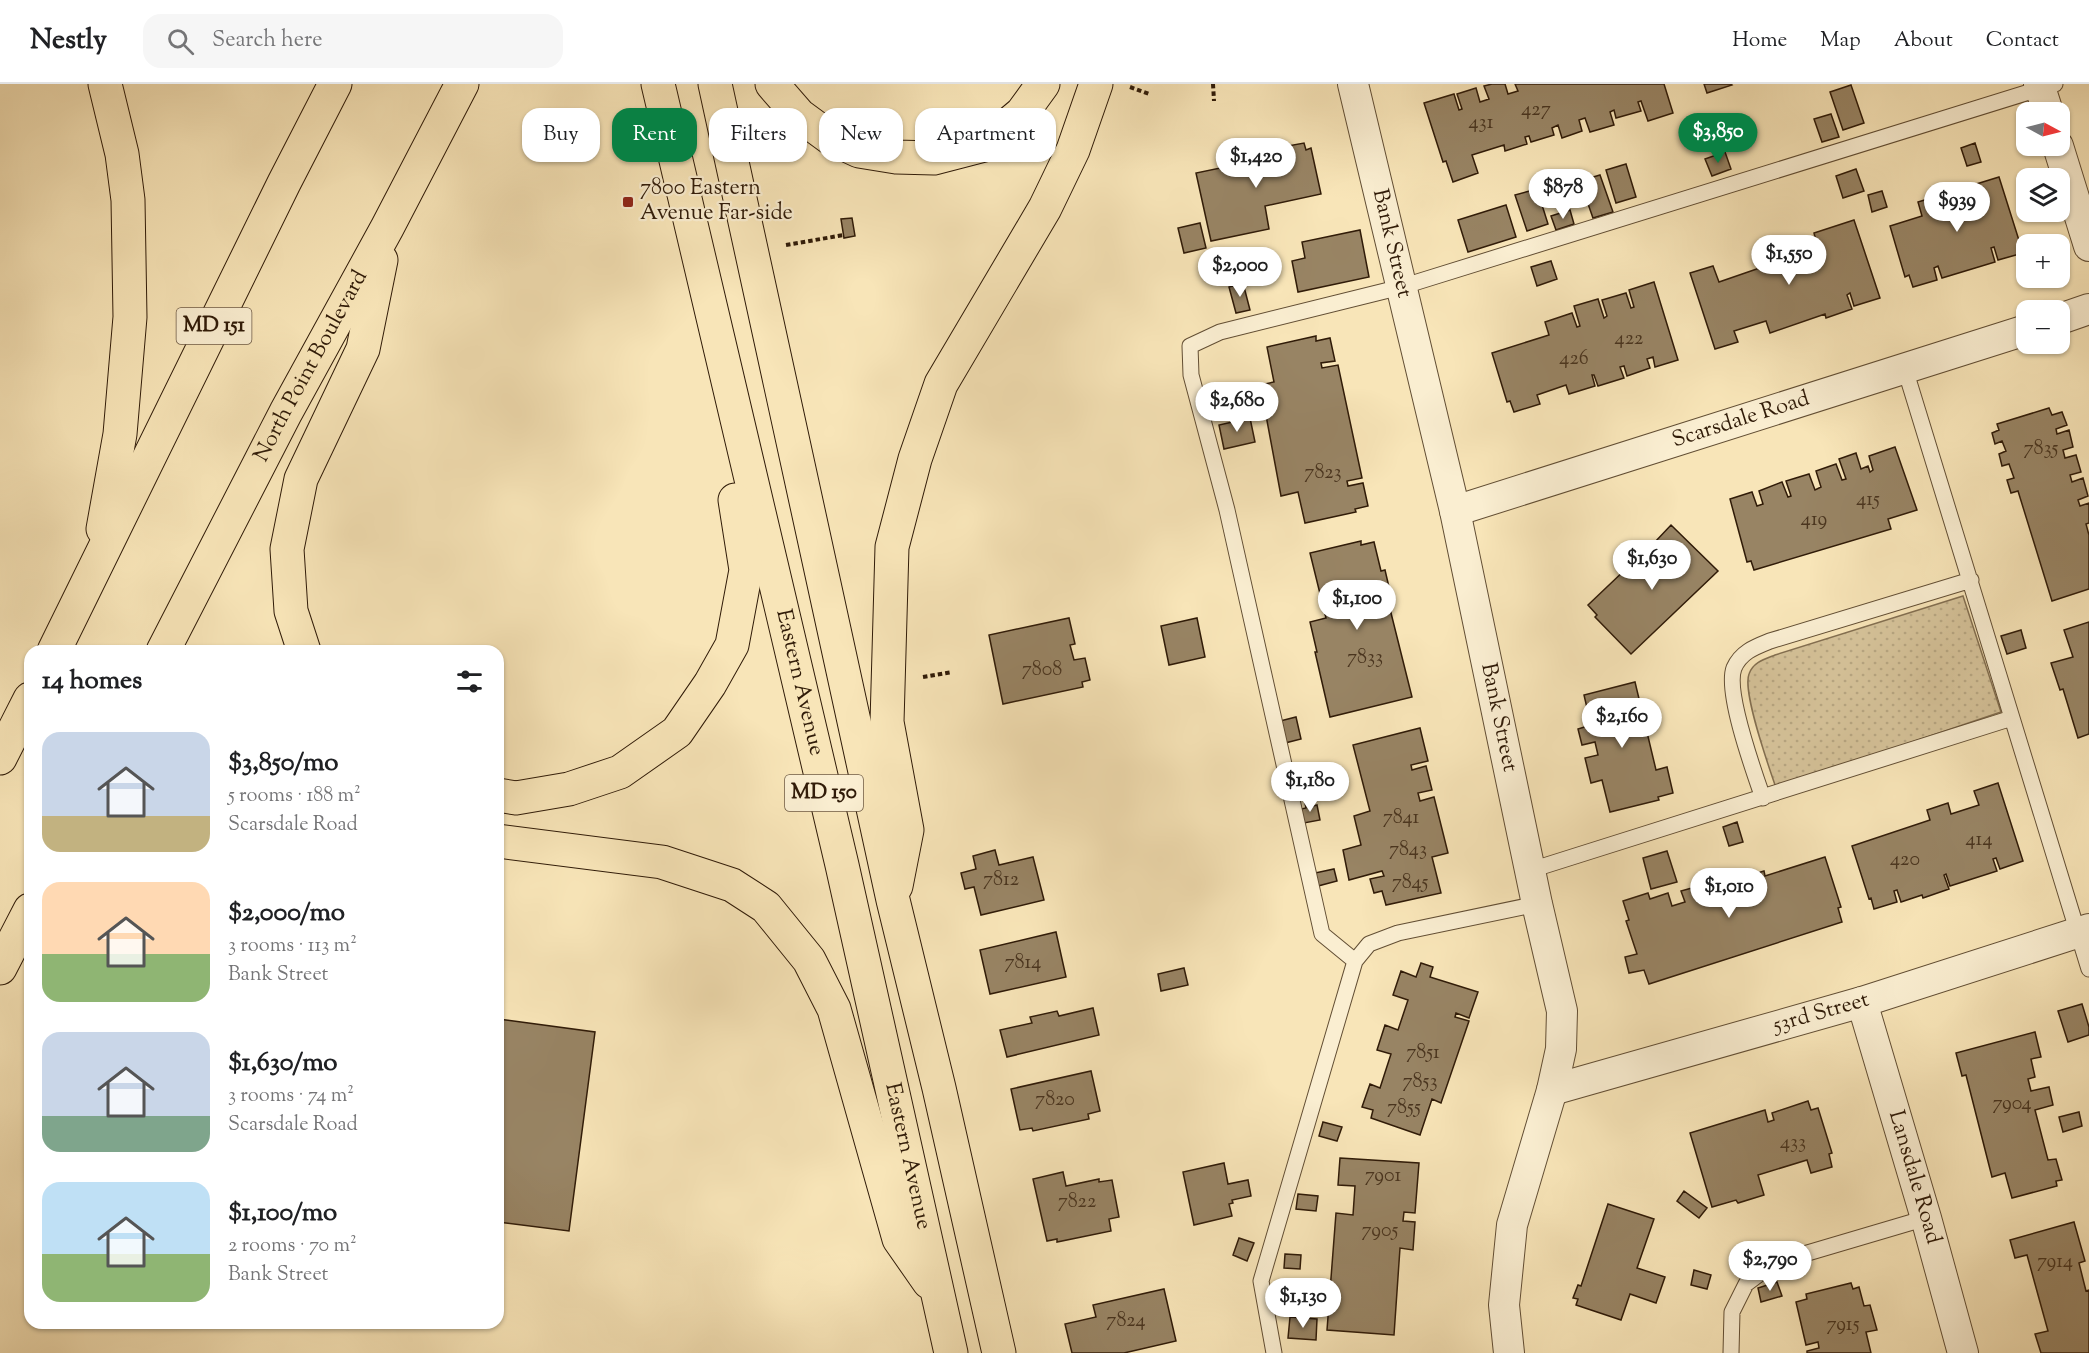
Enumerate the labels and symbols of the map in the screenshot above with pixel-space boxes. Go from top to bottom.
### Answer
house number: 427 [1521,96,1551,125]
north arrow [2016,102,2070,156]
house number: 431 [1469,109,1494,138]
pin: $3,850 [1669,113,1767,164]
pin: $1,420 [1207,138,1305,189]
pin: $878 [1527,169,1599,220]
place label: 7800 Eastern Avenue Far-side [640,173,793,230]
pin: $939 [1921,182,1993,233]
street label: Bank Street [1363,186,1420,301]
marker: 7800 Eastern Avenue Far-side [621,195,635,209]
pin: $1,550 [1740,235,1838,286]
pin: $2,000 [1191,247,1289,298]
street label: North Point Boulevard [247,265,377,468]
road number: MD 151 [176,308,252,344]
house number: 422 [1615,325,1643,354]
house number: 426 [1559,345,1589,374]
pin: $2,680 [1188,382,1286,433]
street label: Scarsdale Road [1668,384,1814,457]
house number: 7835 [2024,435,2059,464]
house number: 7823 [1304,459,1342,488]
house number: 415 [1856,486,1880,515]
house number: 419 [1801,506,1827,535]
pin: $1,630 [1603,540,1701,591]
pin: $1,100 [1308,580,1406,631]
street label: Eastern Avenue [766,606,832,759]
house number: 7833 [1347,644,1383,673]
house number: 7808 [1022,656,1062,685]
street label: Bank Street [1471,660,1525,775]
pin: $2,160 [1573,698,1671,749]
pin: $1,180 [1261,762,1359,813]
road number: MD 150 [785,775,863,811]
house number: 7841 [1383,804,1420,833]
house number: 414 [1966,826,1992,855]
house number: 7843 [1389,836,1427,865]
house number: 420 [1890,846,1920,875]
house number: 7812 [983,866,1019,895]
pin: $1,010 [1680,868,1778,919]
house number: 7845 [1392,869,1429,898]
house number: 7814 [1005,949,1041,978]
street label: 53rd Street [1768,984,1874,1043]
house number: 7851 [1406,1039,1440,1068]
house number: 7853 [1403,1068,1437,1097]
street label: Eastern Avenue [875,1080,939,1233]
house number: 7820 [1035,1086,1075,1115]
house number: 7904 [1992,1090,2032,1119]
house number: 7855 [1387,1094,1421,1123]
street label: Lansdale Road [1879,1107,1949,1248]
house number: 433 [1780,1129,1806,1158]
house number: 7901 [1365,1162,1401,1191]
house number: 7822 [1058,1188,1096,1217]
house number: 7905 [1362,1217,1399,1246]
pin: $2,790 [1721,1241,1819,1292]
house number: 7914 [2037,1248,2073,1277]
pin: $1,130 [1254,1278,1352,1329]
house number: 7824 [1106,1307,1146,1336]
house number: 7915 [1827,1311,1860,1340]

